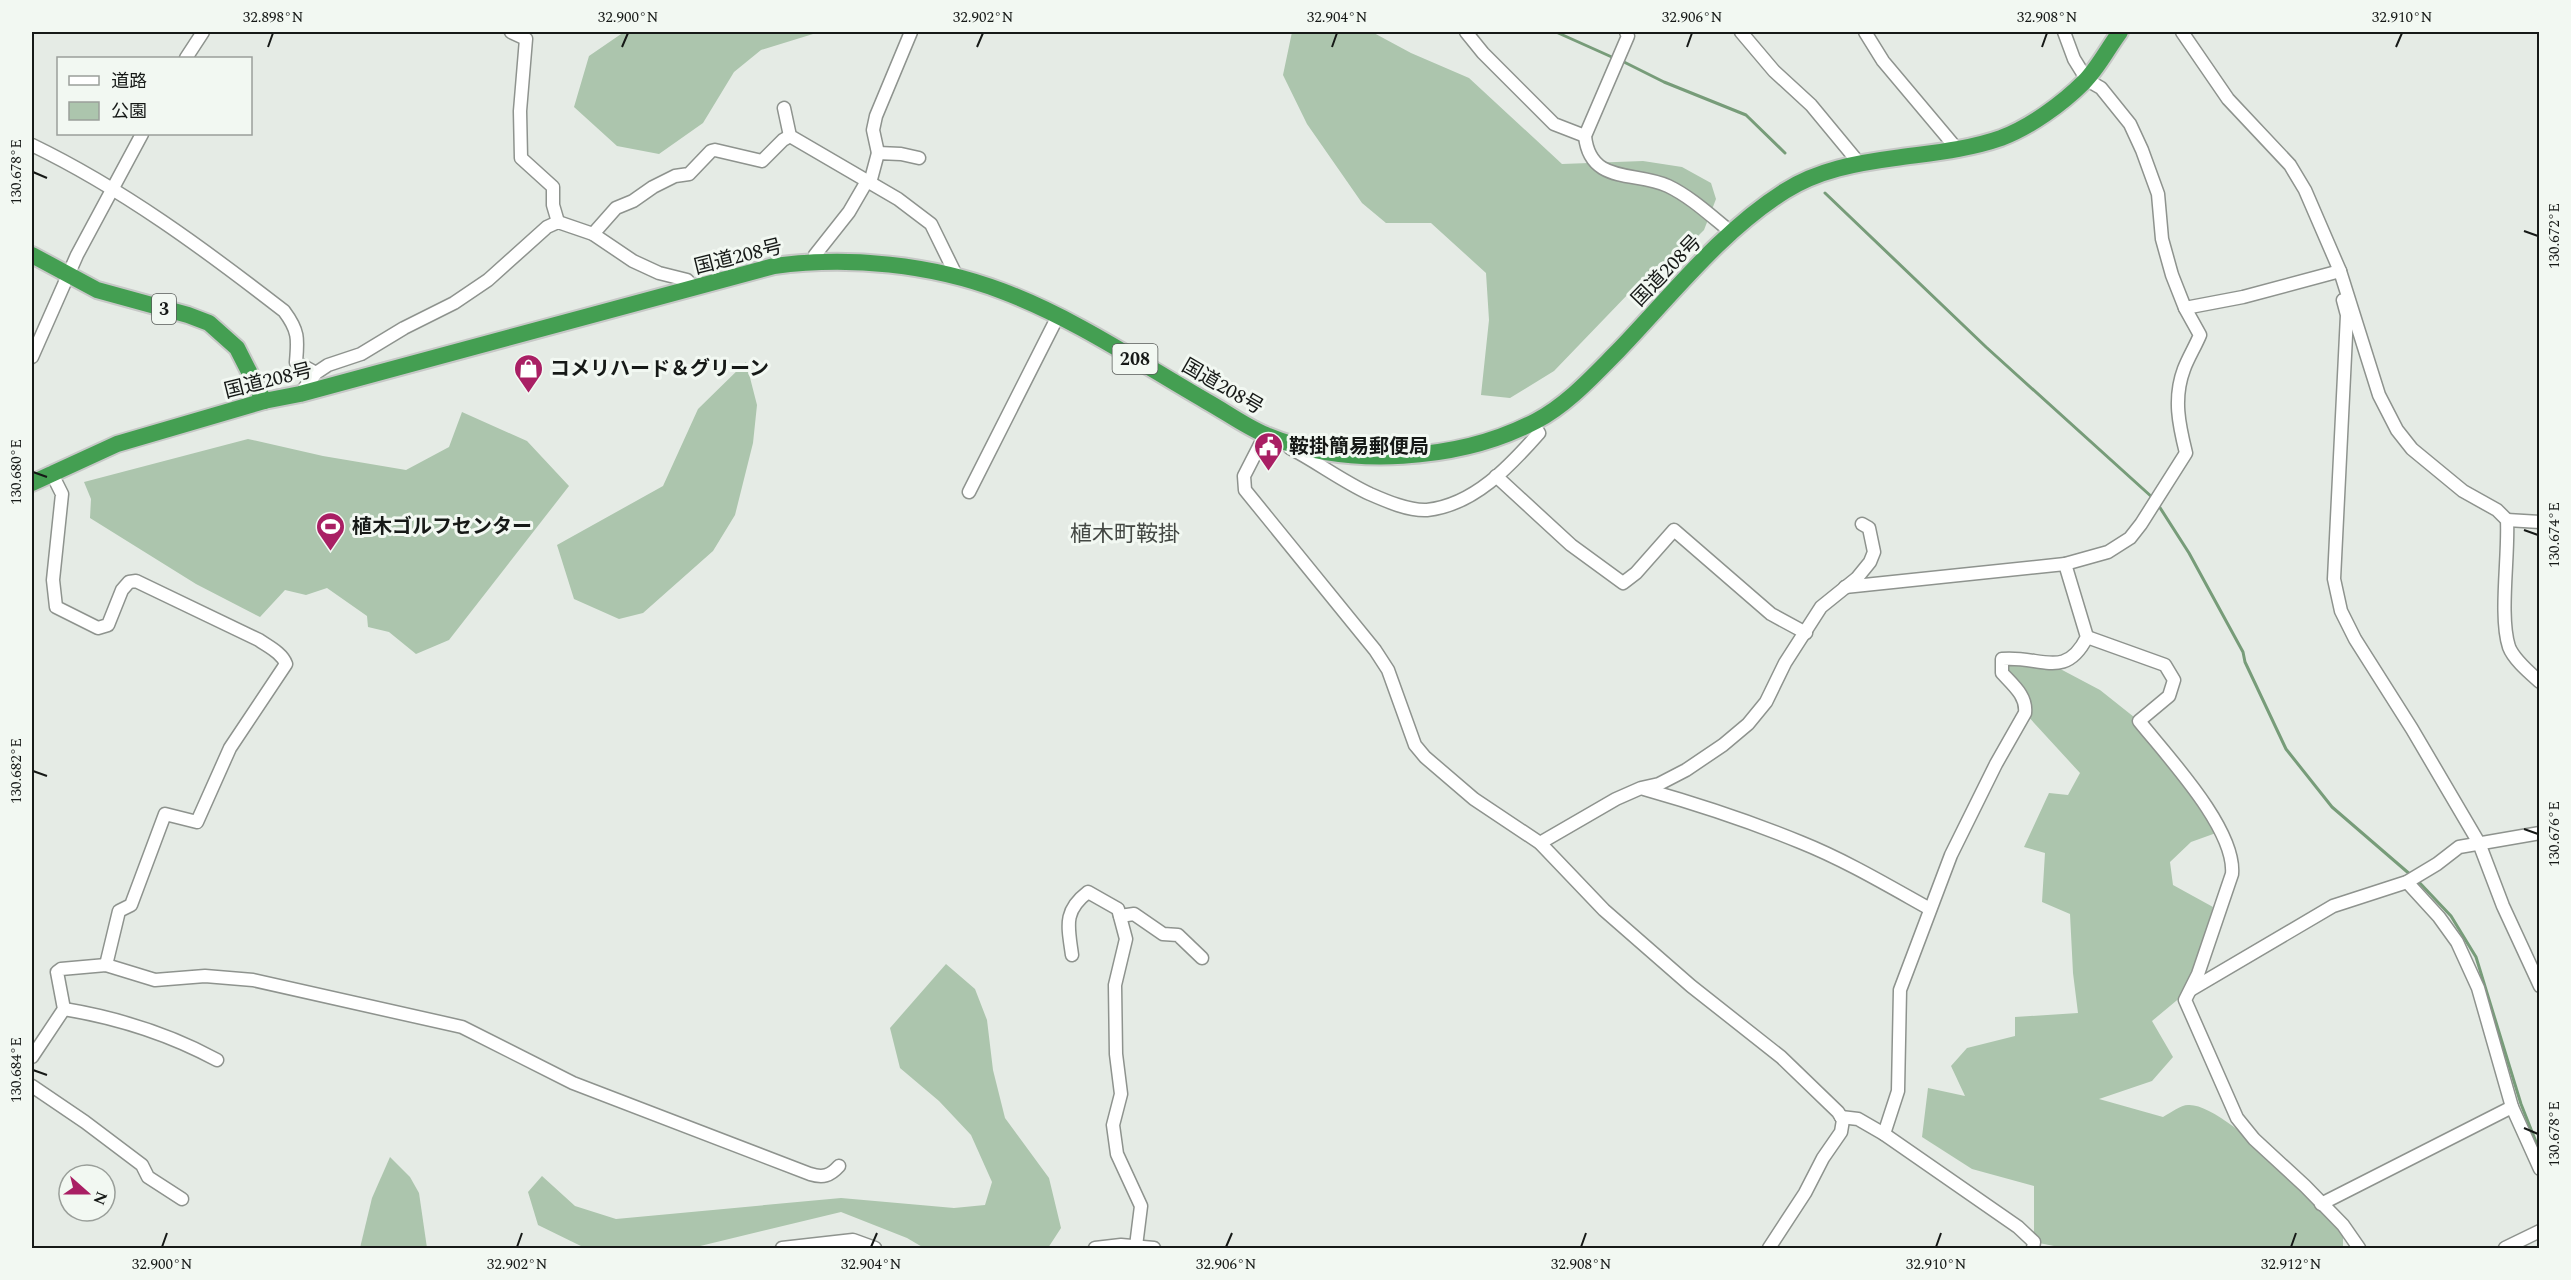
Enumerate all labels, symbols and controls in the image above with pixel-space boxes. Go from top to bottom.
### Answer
text: 32.898°N [243,6,303,29]
text: 32.900°N [598,6,658,29]
text: 32.902°N [953,6,1013,29]
text: 32.904°N [1307,6,1367,29]
text: 32.906°N [1662,6,1722,29]
text: 32.908°N [2017,6,2077,29]
text: 32.910°N [2372,6,2432,29]
legend [57,57,252,135]
text: 道路 [111,68,147,95]
text: 公園 [111,98,147,125]
text: 130.678°E [5,139,28,205]
text: 130.672°E [2543,203,2566,269]
street label: 国道208号 [1625,228,1709,313]
street label: 国道208号 [691,232,786,282]
road number: 3 [152,294,176,324]
road number: 208 [1112,344,1158,374]
street label: 国道208号 [1176,351,1269,422]
shop icon: コメリハード＆グリーン [513,352,545,394]
place label: コメリハード＆グリーン [550,354,769,384]
street label: 国道208号 [221,356,316,406]
public building icon: 鞍掛簡易郵便局 [1252,430,1284,472]
place label: 鞍掛簡易郵便局 [1289,432,1429,462]
text: 130.680°E [5,439,28,505]
text: 130.674°E [2543,502,2566,568]
sports icon: 植木ゴルフセンター [315,510,347,552]
place label: 植木ゴルフセンター [352,512,532,542]
district label: 植木町鞍掛 [1070,518,1180,551]
text: 130.682°E [5,738,28,804]
text: 130.676°E [2543,801,2566,867]
text: 130.684°E [5,1037,28,1103]
text: 130.678°E [2543,1101,2566,1167]
north arrow [57,1163,117,1223]
text: N [87,1188,114,1208]
text: 32.900°N [132,1253,192,1276]
text: 32.902°N [487,1253,547,1276]
text: 32.904°N [841,1253,901,1276]
text: 32.906°N [1196,1253,1256,1276]
text: 32.908°N [1551,1253,1611,1276]
text: 32.910°N [1906,1253,1966,1276]
text: 32.912°N [2261,1253,2321,1276]

